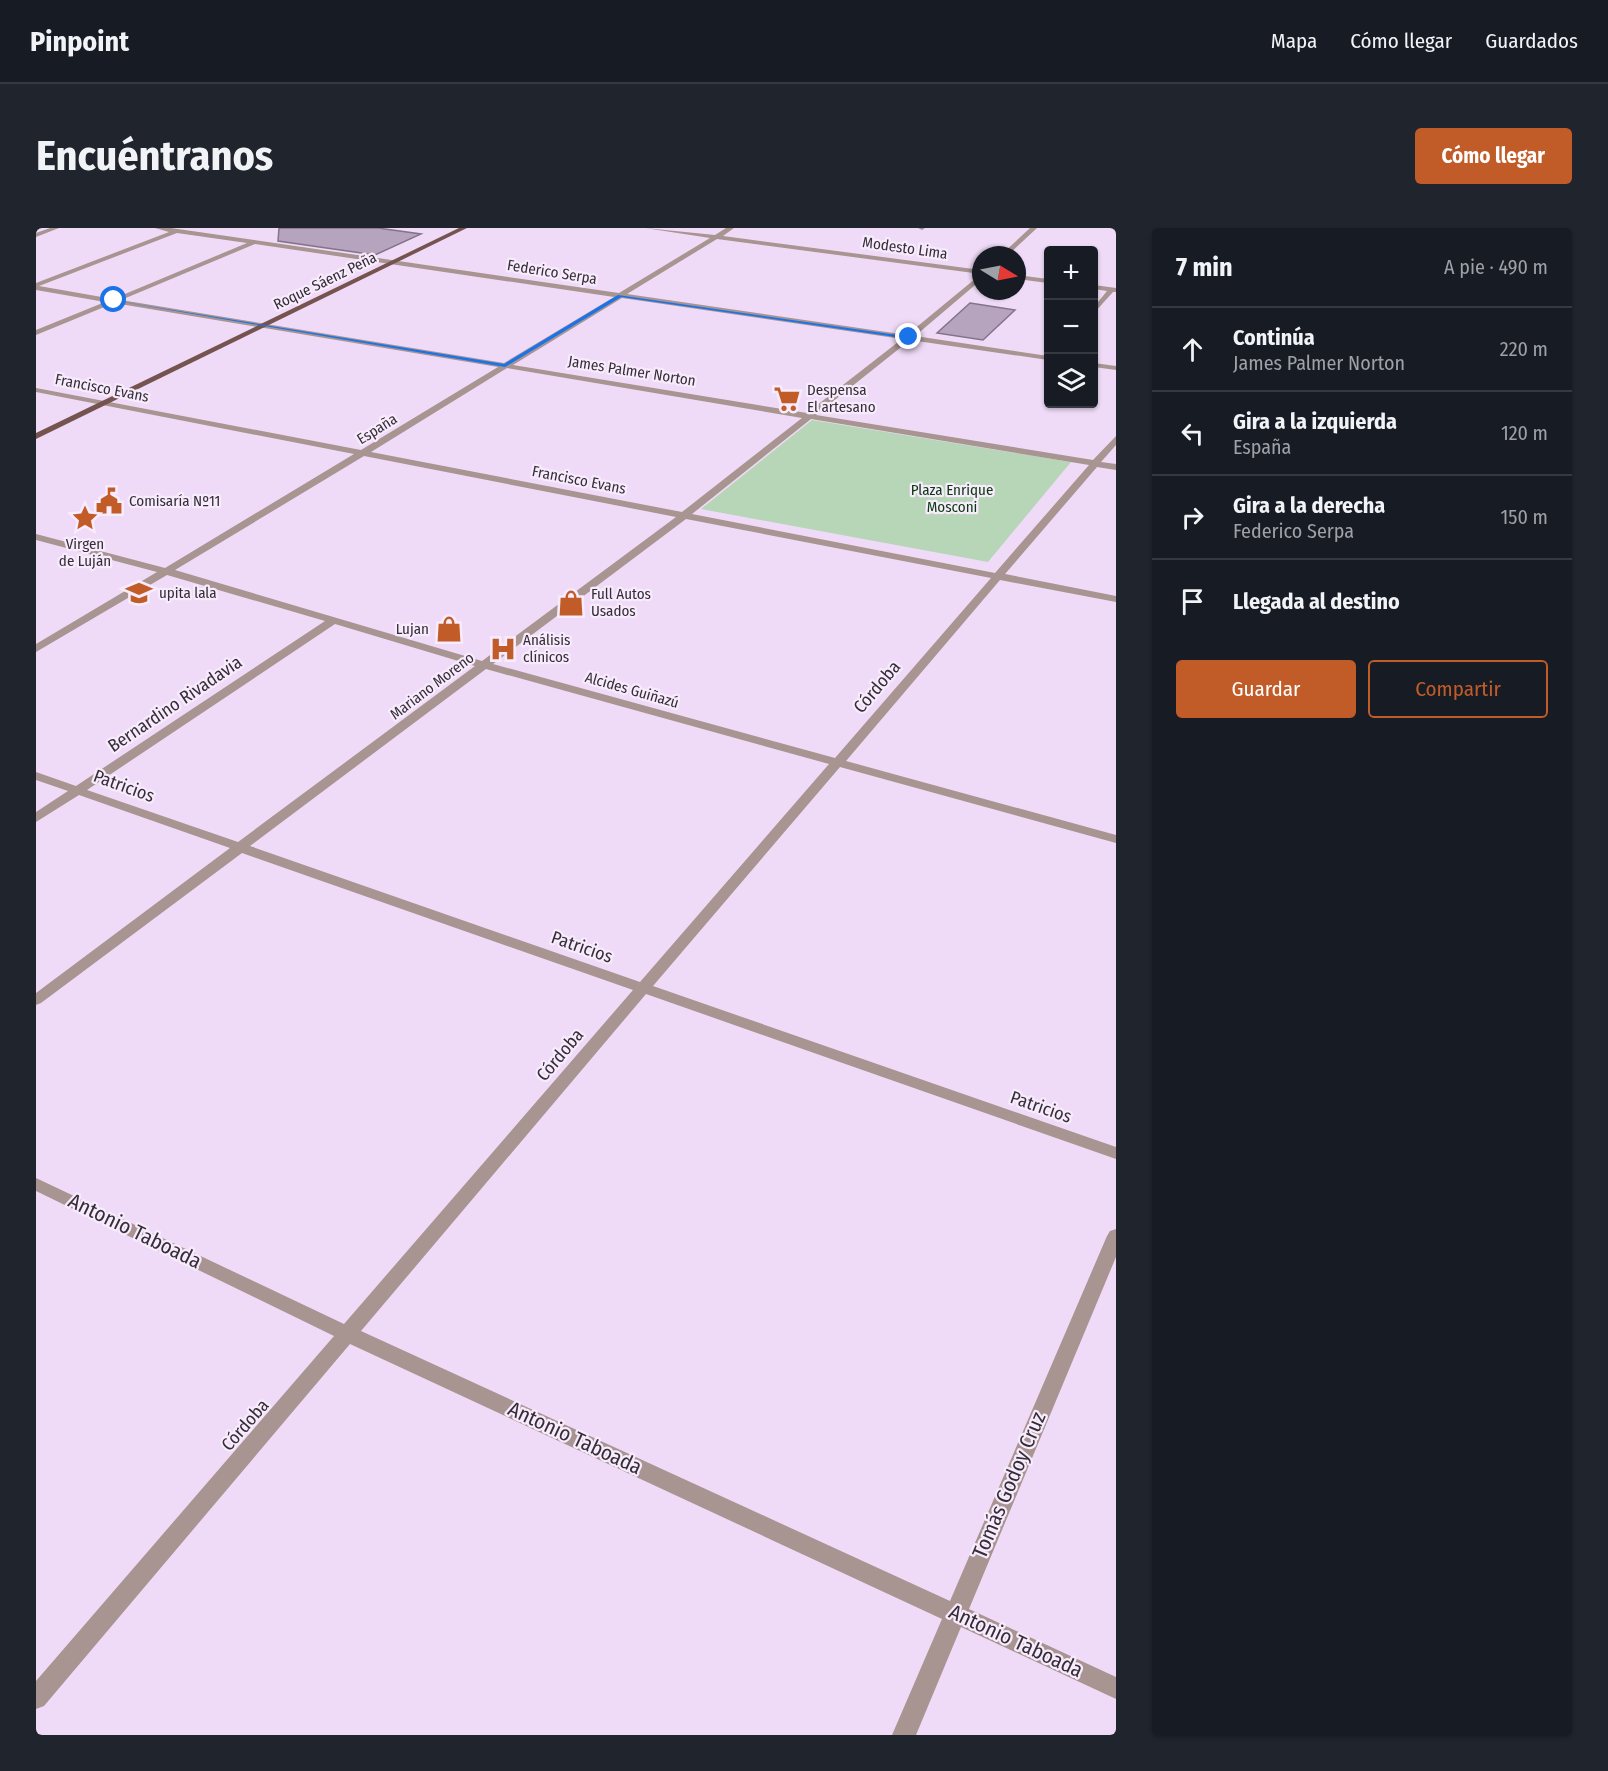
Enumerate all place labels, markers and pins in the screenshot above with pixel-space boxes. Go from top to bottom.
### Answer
place label: Despensa El artesano [807,381,876,416]
supermarket icon: Despensa El artesano [772,384,802,414]
public building icon: Comisaría Nº11 [94,486,124,516]
place label: Comisaría Nº11 [129,492,220,510]
place icon: Virgen de Luján [70,503,100,533]
place label: Virgen de Luján [59,535,111,570]
school or university icon: upita lala [124,578,154,608]
place label: upita lala [159,584,217,602]
place label: Full Autos Usados [591,585,651,620]
shop icon: Full Autos Usados [556,588,586,618]
shop icon: Lujan [434,614,464,644]
place label: Lujan [396,620,429,638]
place label: Análisis clínicos [523,631,570,666]
hospital icon: Análisis clínicos [488,634,518,664]

